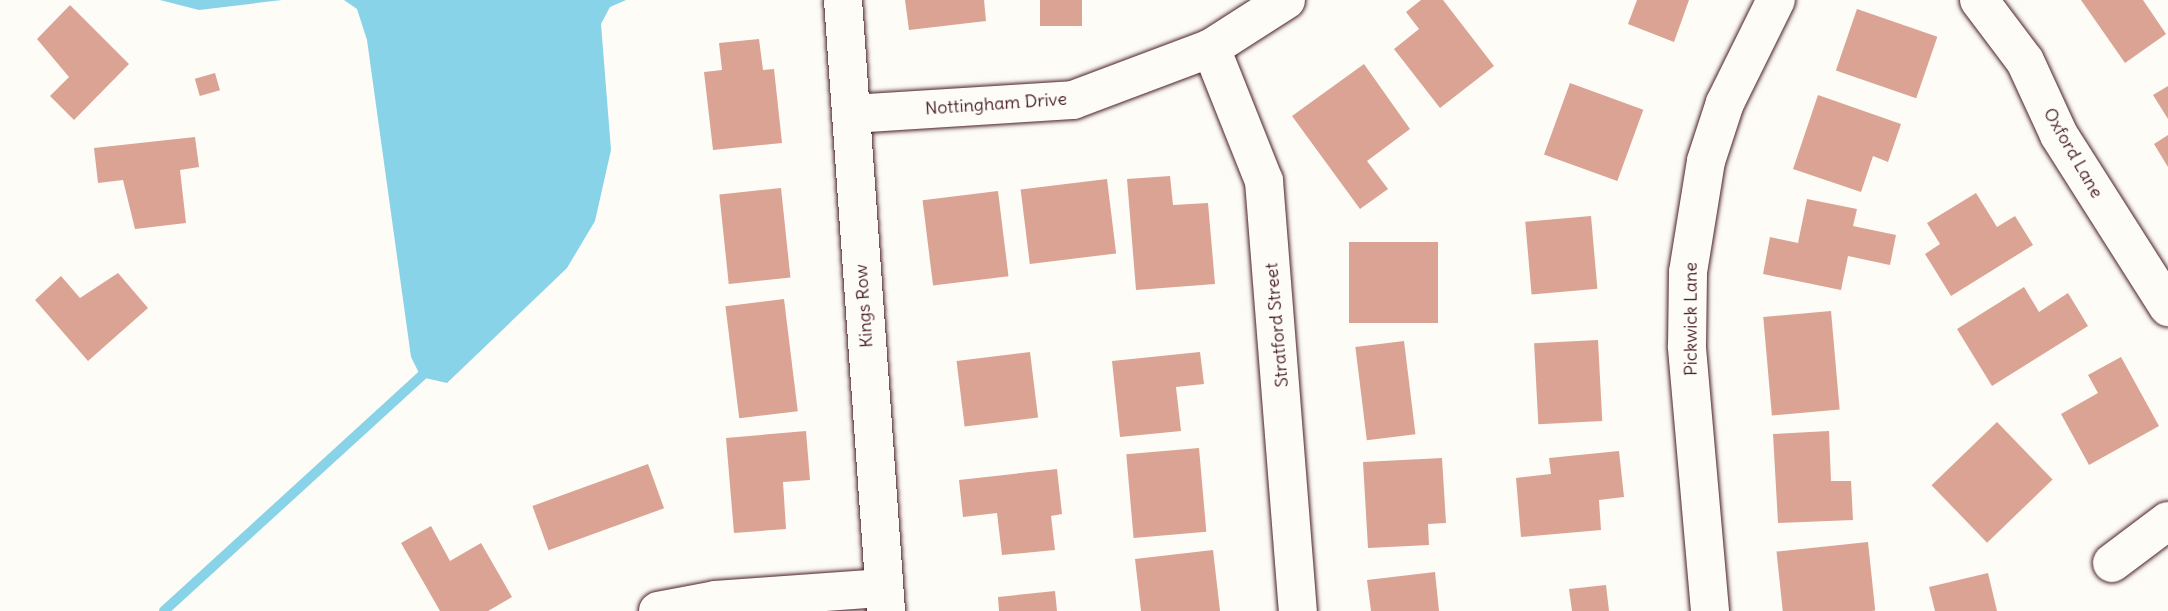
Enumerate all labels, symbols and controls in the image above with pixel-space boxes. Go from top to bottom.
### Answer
street label: Nottingham Drive [924,88,1068,120]
street label: Oxford Lane [2038,104,2108,202]
street label: Stratford Street [1261,262,1293,388]
street label: Pickwick Lane [1680,262,1702,376]
street label: Kings Row [850,264,878,348]

